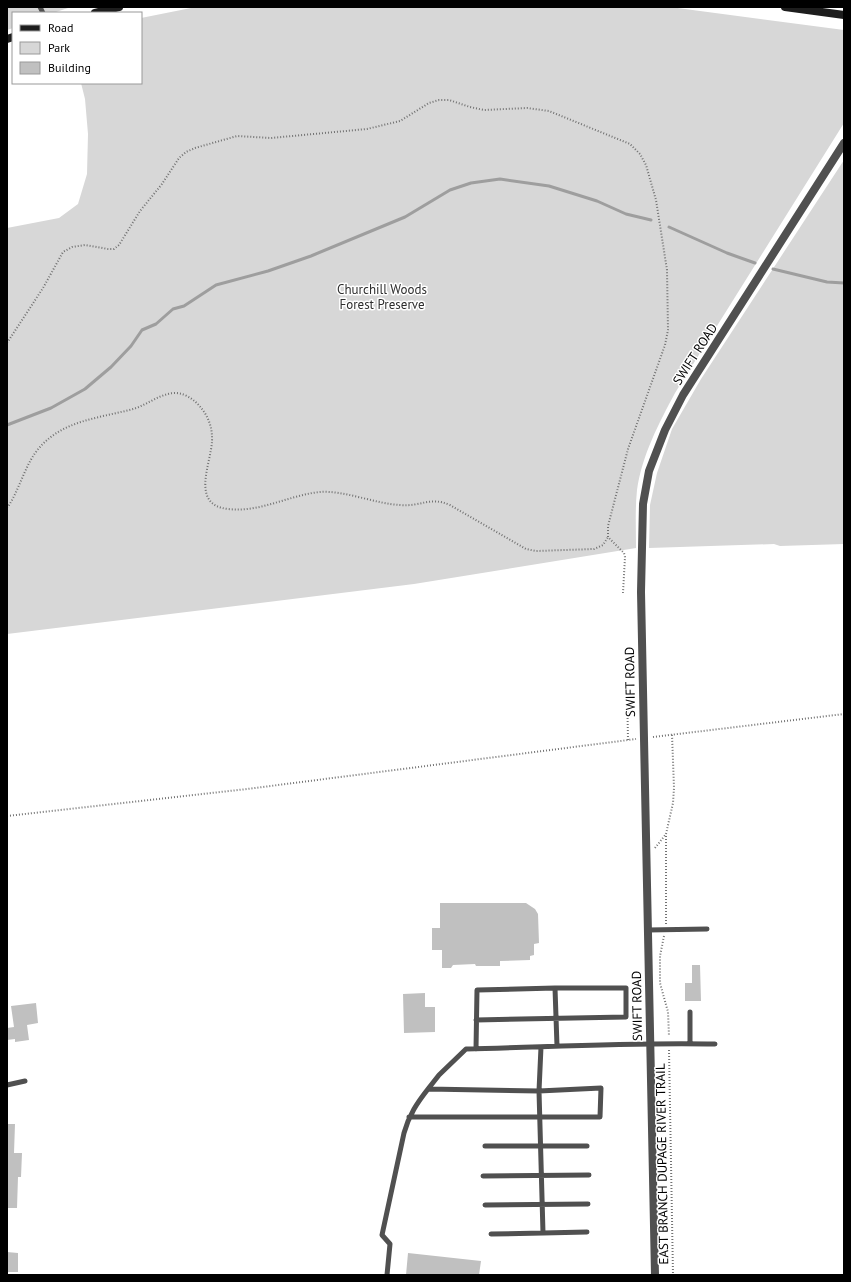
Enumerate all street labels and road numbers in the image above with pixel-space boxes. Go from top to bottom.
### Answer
street label: SWIFT ROAD [669,320,721,388]
street label: SWIFT ROAD [621,647,639,717]
street label: SWIFT ROAD [628,971,646,1041]
street label: EAST BRANCH DUPAGE RIVER TRAIL [652,1063,672,1265]

